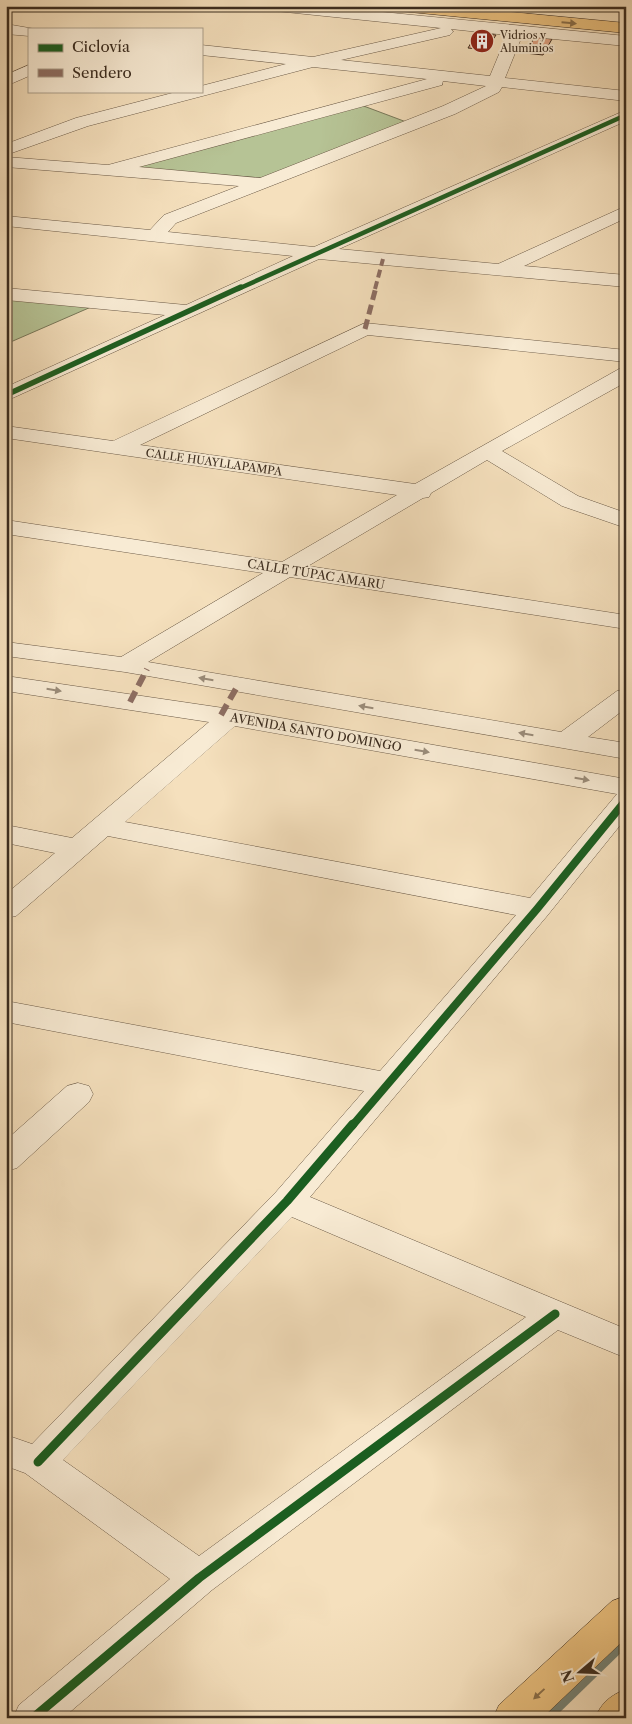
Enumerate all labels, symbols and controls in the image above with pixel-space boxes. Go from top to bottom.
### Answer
one-way arrow [561,19,577,27]
legend [28,28,202,92]
building icon: Vidrios y Aluminios [469,28,495,54]
place label: Vidrios y Aluminios [499,28,554,55]
text: Ciclovía [72,37,130,56]
text: Sendero [72,63,132,82]
street label: CALLE HUAYLLAPAMPA [145,445,284,479]
street label: CALLE TÚPAC AMARU [246,555,386,592]
one-way arrow [197,675,213,683]
one-way arrow [47,687,63,695]
one-way arrow [357,702,373,710]
street label: AVENIDA SANTO DOMINGO [228,709,403,754]
one-way arrow [518,730,534,738]
one-way arrow [414,747,430,755]
one-way arrow [574,776,590,784]
north arrow [554,1646,604,1696]
text: N [557,1668,578,1685]
one-way arrow [533,1688,545,1700]

